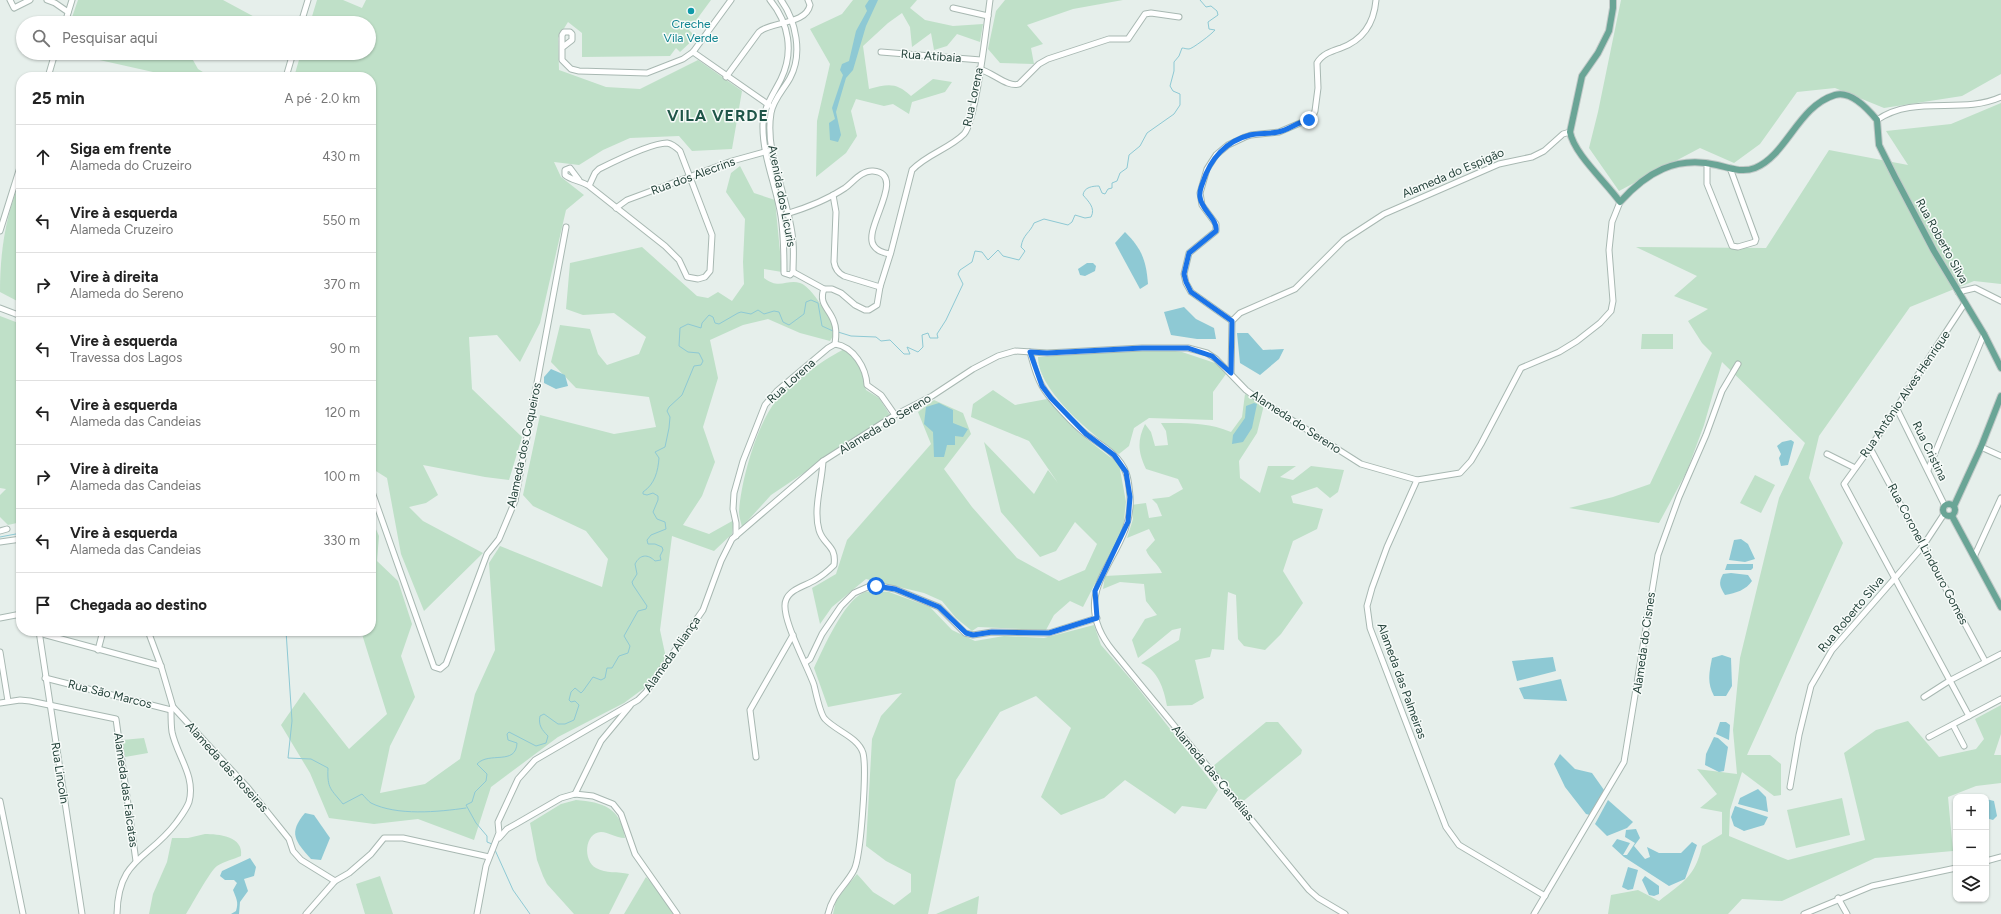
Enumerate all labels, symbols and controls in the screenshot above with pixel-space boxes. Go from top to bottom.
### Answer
marker: Creche Vila Verde [686,6,696,16]
search box [16,16,376,60]
place label: Creche Vila Verde [664,17,719,45]
icon: search [30,27,52,49]
text: Pesquisar aqui [62,29,158,47]
street label: Rua Atibaia [900,47,962,65]
street label: Rua Lorena [960,66,986,128]
text: 25 min [32,88,85,108]
text: A pé · 2.0 km [285,91,360,106]
district label: VILA VERDE [667,106,769,125]
route end [1300,111,1318,129]
text: Siga em frente [70,140,171,158]
street label: Avenida dos Licuris [765,144,799,248]
street label: Alameda do Espigão [1400,145,1506,201]
icon: ahead [32,146,54,168]
text: 430 m [322,149,360,164]
street label: Rua dos Alecrins [649,154,737,198]
text: Alameda do Cruzeiro [70,158,192,173]
street label: Rua Roberto Silva [1913,196,1971,286]
text: Vire à esquerda [70,204,177,222]
icon: left [32,210,54,232]
text: 550 m [322,213,360,228]
text: Alameda Cruzeiro [70,222,173,237]
text: Vire à direita [70,268,159,286]
icon: right [32,274,54,296]
text: 370 m [323,277,360,292]
text: Alameda do Sereno [70,286,184,301]
street label: Rua Antônio Alves Henrique [1857,327,1953,460]
text: Vire à esquerda [70,332,177,350]
icon: left [32,338,54,360]
text: 90 m [330,341,360,356]
text: Travessa dos Lagos [70,350,182,365]
street label: Rua Lorena [764,356,818,406]
street label: Alameda dos Coqueiros [504,381,544,509]
street label: Alameda do Sereno [1248,388,1344,456]
street label: Alameda do Sereno [836,391,934,457]
text: Vire à esquerda [70,396,177,414]
icon: left [32,402,54,424]
text: 120 m [325,405,360,420]
text: Alameda das Candeias [70,414,201,429]
street label: Rua Cristina [1910,419,1950,483]
text: Vire à direita [70,460,159,478]
icon: right [32,466,54,488]
text: 100 m [324,469,360,484]
text: Alameda das Candeias [70,478,201,493]
street label: Rua Coronel Lindouro Gomes [1885,481,1971,627]
text: Vire à esquerda [70,524,177,542]
icon: left [32,530,54,552]
text: 330 m [323,533,360,548]
text: Alameda das Candeias [70,542,201,557]
street label: Rua Roberto Silva [1815,573,1887,655]
route start [867,577,885,595]
street label: Alameda do Cisnes [1630,591,1658,695]
icon: arrive [32,594,54,616]
text: Chegada ao destino [70,596,207,614]
street label: Alameda Aliança [641,614,703,694]
street label: Alameda das Palmeiras [1374,621,1430,741]
street label: Rua São Marcos [67,677,154,711]
street label: Alameda das Roseiras [183,719,271,815]
street label: Alameda das Camélias [1169,722,1257,824]
street label: Alameda das Falcatas [111,732,141,849]
street label: Rua Lincoln [48,741,72,805]
map controls [1953,794,1989,902]
button: + [1953,794,1989,830]
button: − [1953,830,1989,866]
button: layers [1953,866,1989,902]

